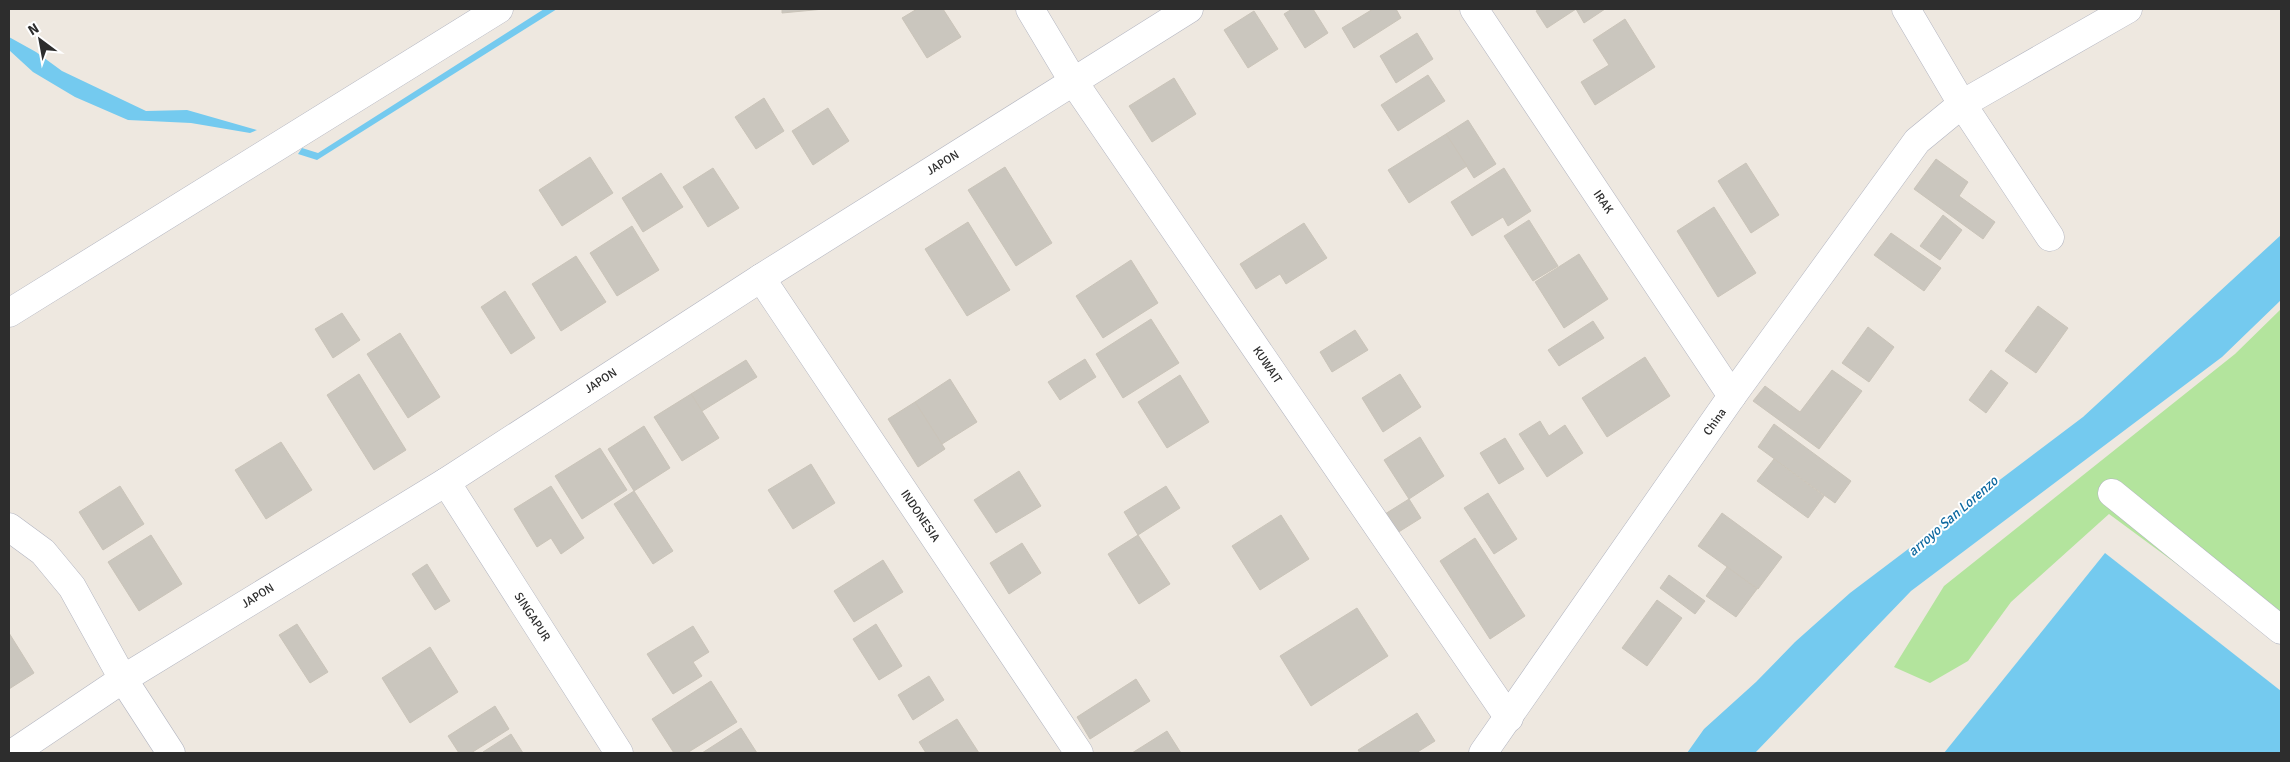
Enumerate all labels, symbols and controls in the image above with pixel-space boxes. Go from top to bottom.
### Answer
north arrow [15,15,65,65]
text: N [25,20,42,39]
street label: JAPON [924,147,962,179]
street label: IRAK [1590,187,1616,217]
street label: KUWAIT [1249,343,1285,387]
street label: JAPON [582,365,620,397]
street label: China [1700,406,1730,438]
water label: arroyo San Lorenzo [1905,472,2002,560]
street label: INDONESIA [897,487,943,546]
street label: JAPON [239,580,277,612]
street label: SINGAPUR [511,590,553,644]

